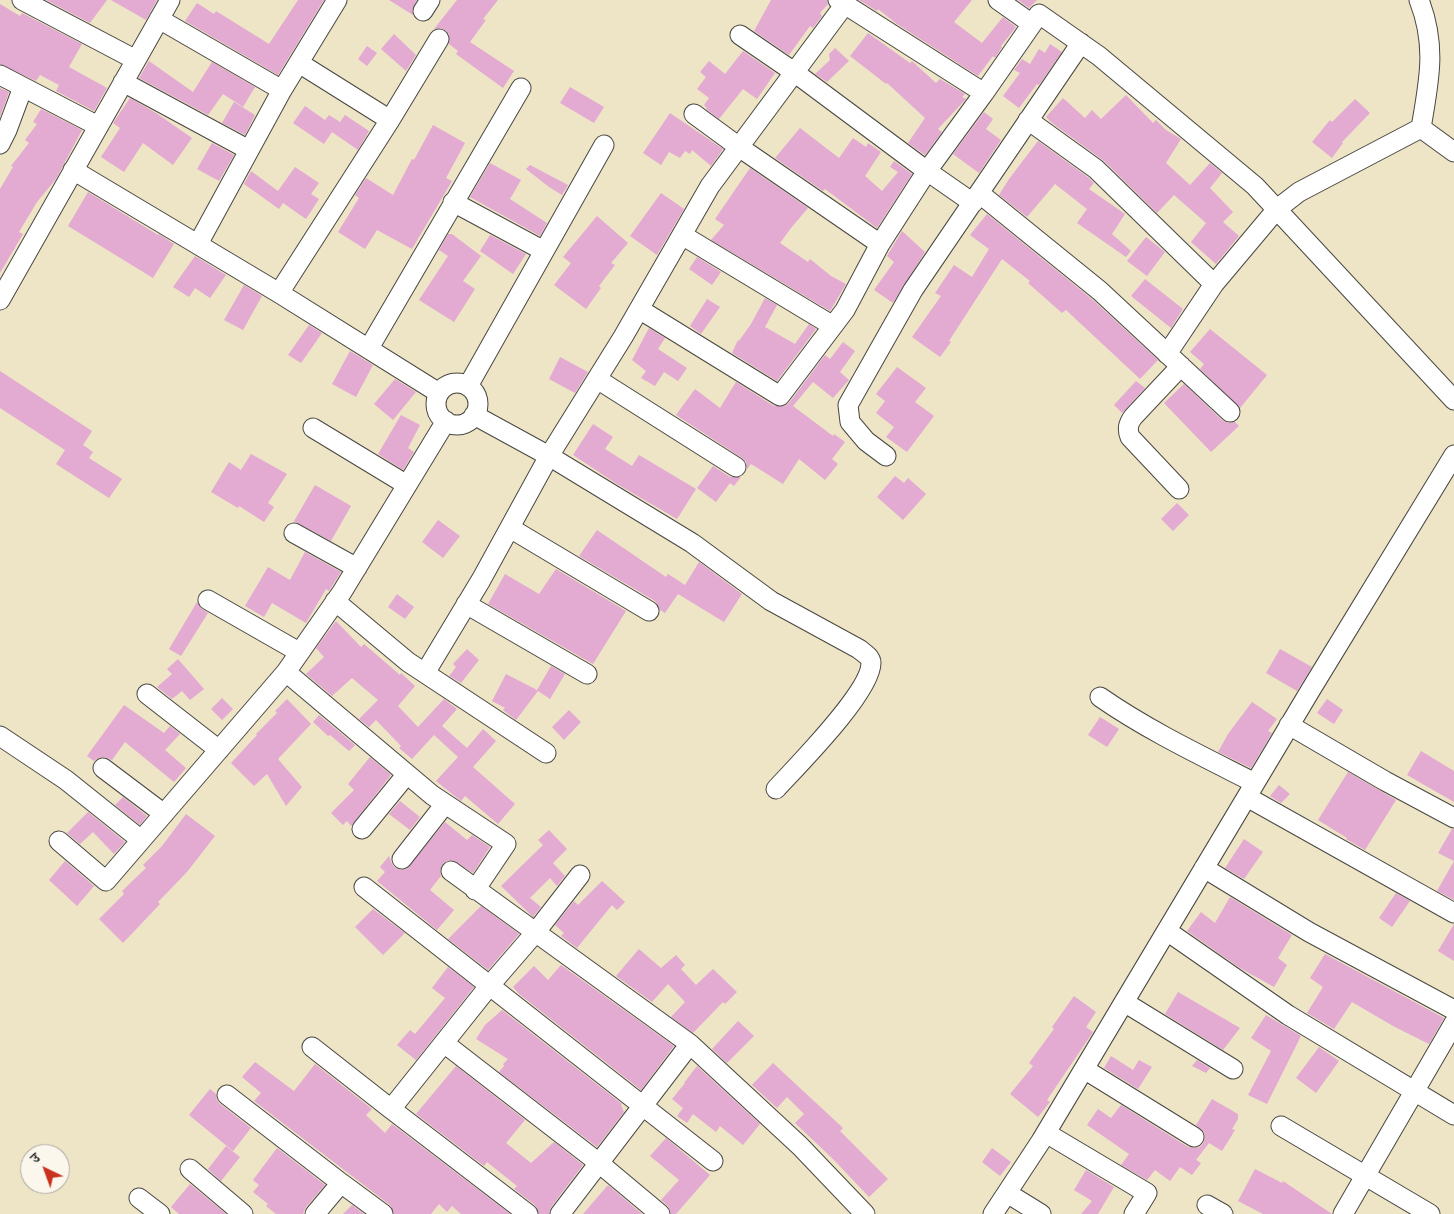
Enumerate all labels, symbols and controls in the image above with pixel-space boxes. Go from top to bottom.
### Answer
north arrow [20,1144,70,1194]
text: उ [28,1151,43,1166]

